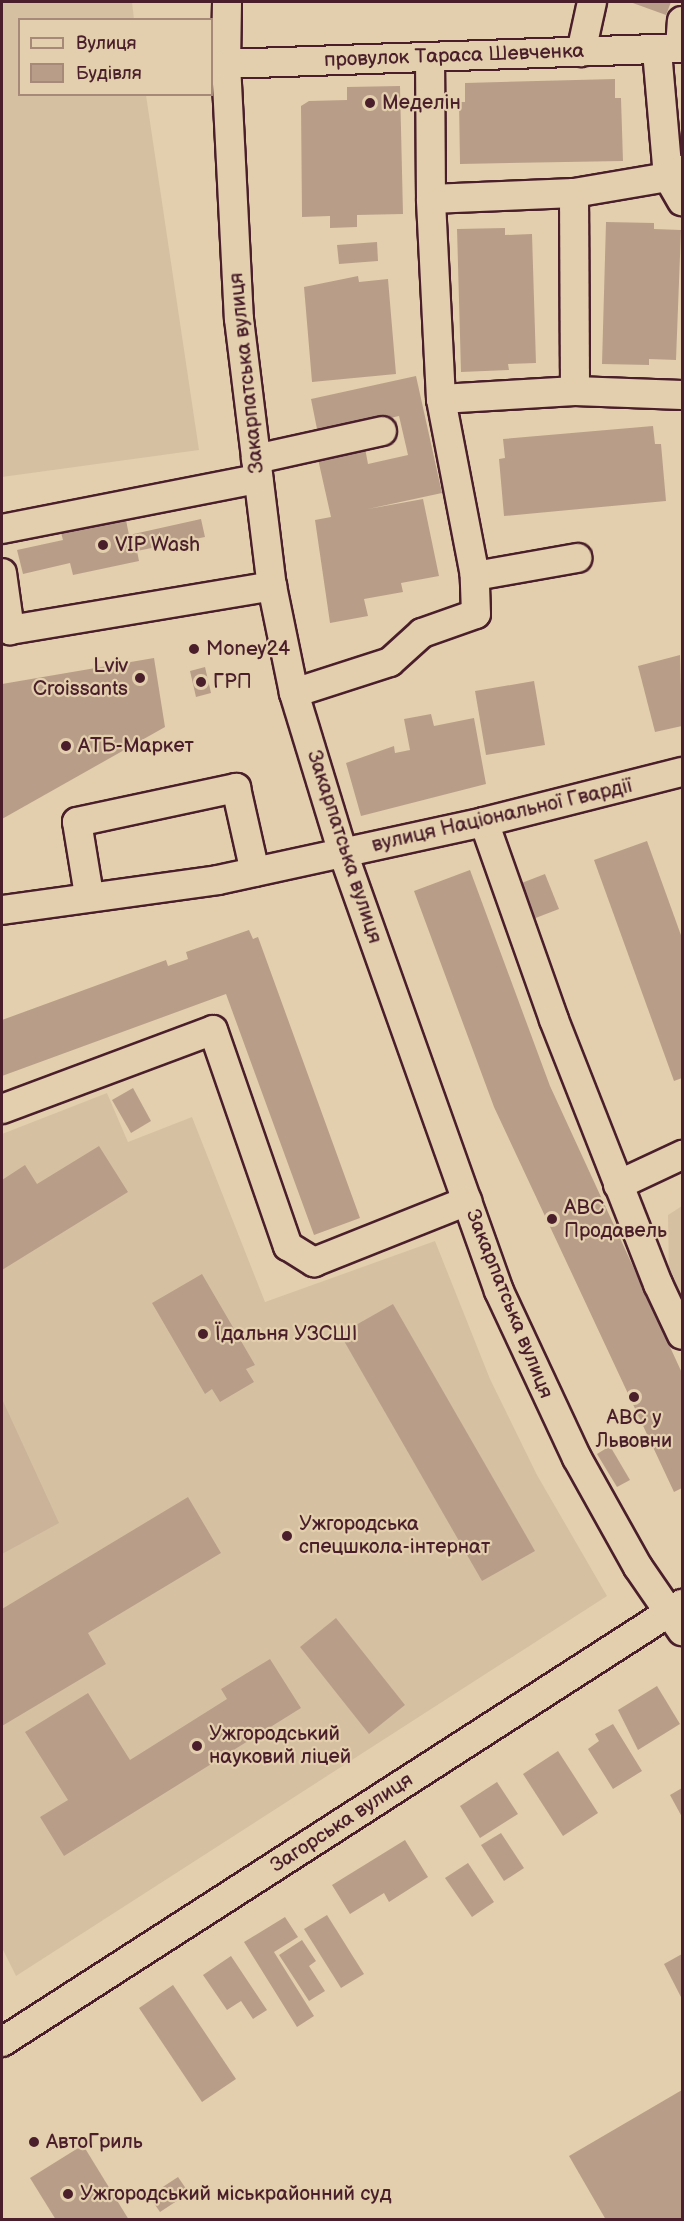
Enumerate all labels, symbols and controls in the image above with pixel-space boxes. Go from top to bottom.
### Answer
legend [18,18,213,96]
text: Вулиця [76,33,137,54]
street label: провулок Тараса Шевченка [324,39,584,73]
text: Будівля [76,63,142,84]
place label: Меделін [382,91,461,115]
marker: Меделін [363,96,377,110]
street label: Закарпатська вулиця [225,272,269,474]
place label: VIP Wash [115,533,201,557]
marker: VIP Wash [96,538,110,552]
place label: Money24 [206,637,290,661]
marker: Money24 [187,642,201,656]
place label: Lviv Croissants [33,654,128,701]
place label: ГРП [213,670,252,694]
marker: Lviv Croissants [133,671,147,685]
marker: ГРП [194,675,208,689]
place label: АТБ-Маркет [78,734,194,758]
marker: АТБ-Маркет [59,739,73,753]
street label: Закарпатська вулиця [301,747,387,947]
street label: вулиця Національної Гвардії [369,774,635,858]
place label: ABC Продавель [564,1196,667,1243]
street label: Закарпатська вулиця [460,1206,558,1402]
marker: ABC Продавель [545,1212,559,1226]
place label: Їдальня УЗСШІ [215,1322,357,1346]
marker: Їдальня УЗСШІ [196,1327,210,1341]
marker: ABC у Львовни [627,1390,641,1404]
place label: ABC у Львовни [596,1406,672,1453]
place label: Ужгородська спецшкола-інтернат [299,1512,490,1559]
marker: Ужгородська спецшкола-інтернат [280,1529,294,1543]
place label: Ужгородський науковий ліцей [209,1722,351,1769]
marker: Ужгородський науковий ліцей [190,1739,204,1753]
street label: Загорська вулиця [266,1768,418,1878]
place label: АвтоГриль [46,2130,143,2154]
marker: АвтоГриль [27,2135,41,2149]
place label: Ужгородський міськрайонний суд [80,2182,392,2206]
marker: Ужгородський міськрайонний суд [61,2187,75,2201]

